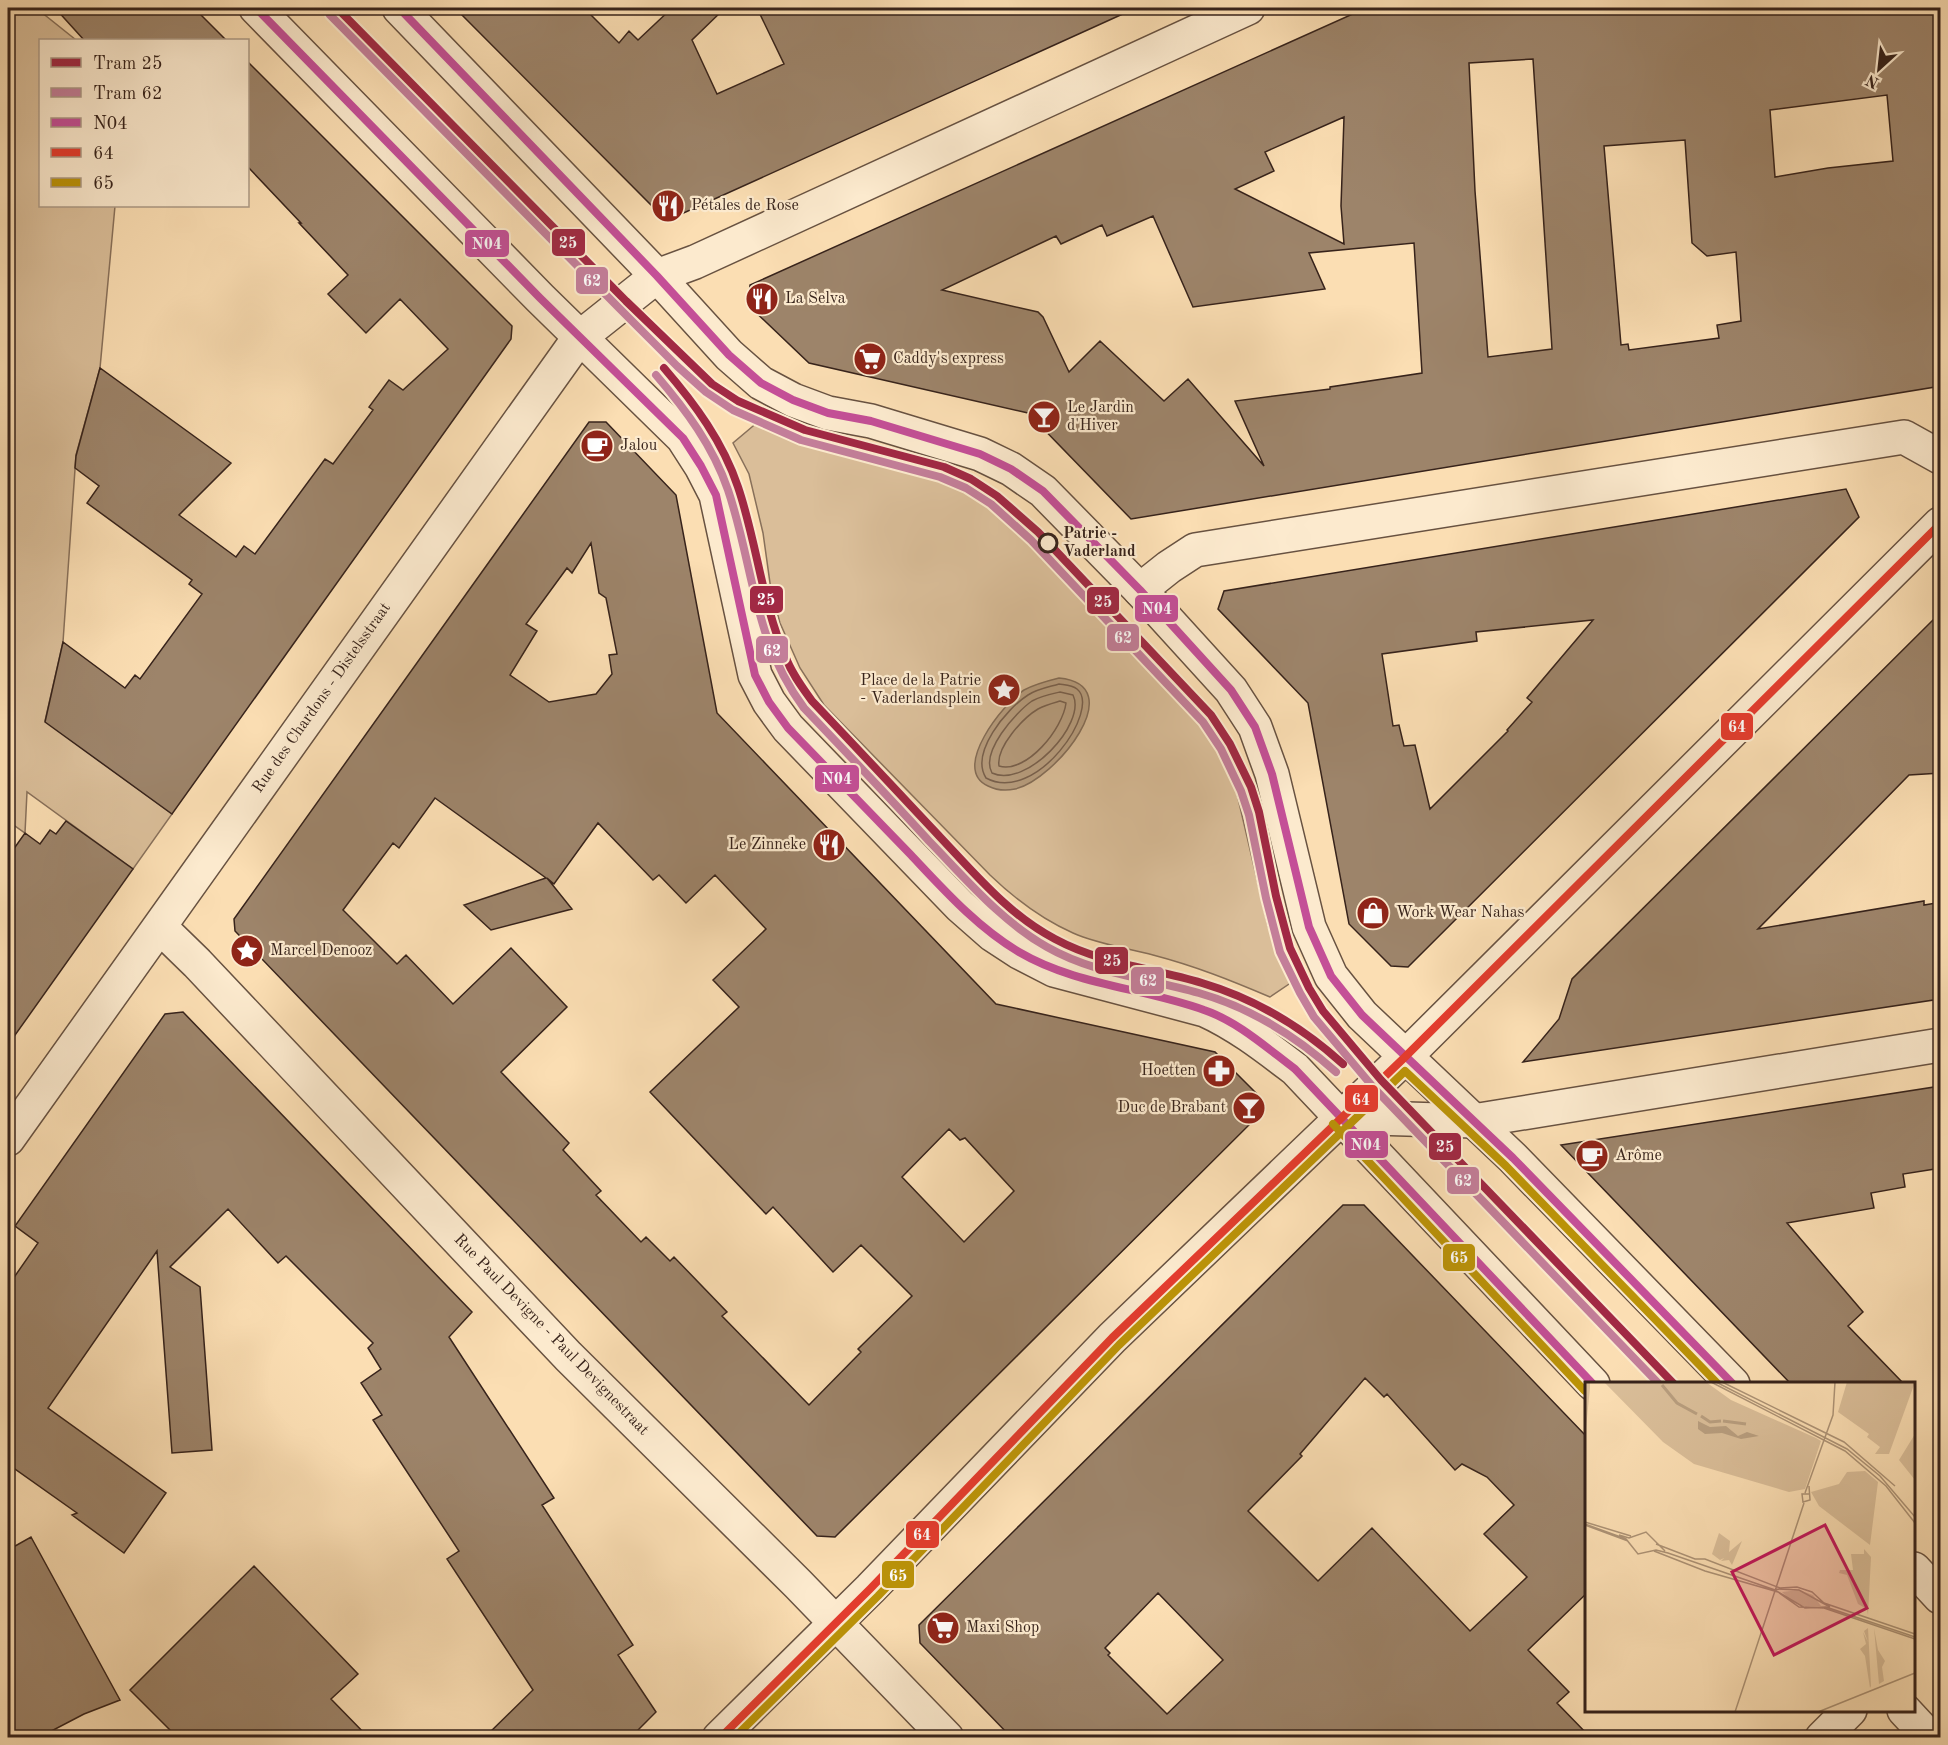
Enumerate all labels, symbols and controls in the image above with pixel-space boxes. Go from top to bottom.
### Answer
legend [39,39,249,207]
north arrow [1849,39,1909,99]
text: Tram 25 [93,55,162,73]
text: N [1863,70,1882,90]
text: Tram 62 [93,85,162,103]
text: N04 [93,115,128,133]
text: 64 [93,145,114,163]
text: 65 [93,175,114,193]
restaurant icon: Pétales de Rose [650,188,686,224]
place label: Pétales de Rose [691,198,799,214]
line badge: 25 [551,228,586,257]
line badge: N04 [464,229,510,258]
text: 25 [559,236,577,252]
text: N04 [472,237,502,253]
line badge: 62 [575,266,609,295]
text: 62 [583,274,601,290]
restaurant icon: La Selva [744,281,780,317]
place label: La Selva [785,291,846,307]
supermarket icon: Caddy's express [852,341,888,377]
place label: Caddy's express [893,351,1004,367]
bar icon: Le Jardin d'Hiver [1026,399,1062,435]
place label: Le Jardin d'Hiver [1067,400,1134,434]
cafe icon: Jalou [579,428,615,464]
place label: Jalou [620,438,658,454]
place label: Patrie - Vaderland [1063,526,1136,560]
marker: Patrie - Vaderland [1038,533,1058,553]
line badge: 25 [749,585,784,614]
line badge: 25 [1086,586,1120,615]
text: 25 [757,593,775,609]
line badge: N04 [1134,594,1179,623]
text: 25 [1094,595,1112,611]
street label: Rue des Chardons - Distelsstraat [250,600,394,796]
text: N04 [1142,602,1172,618]
line badge: 62 [1106,623,1140,652]
text: 62 [1114,631,1132,647]
line badge: 62 [755,635,789,664]
text: 62 [763,644,781,660]
place icon: Place de la Patrie - Vaderlandsplein [986,672,1022,708]
place label: Place de la Patrie - Vaderlandsplein [860,673,981,707]
line badge: 64 [1720,712,1754,741]
text: 64 [1728,720,1746,736]
line badge: N04 [814,764,860,793]
text: N04 [822,772,852,788]
restaurant icon: Le Zinneke [811,827,847,863]
place label: Le Zinneke [728,837,806,853]
shop icon: Work Wear Nahas [1355,895,1391,931]
place label: Work Wear Nahas [1396,905,1525,921]
place icon: Marcel Denooz [229,933,265,969]
place label: Marcel Denooz [270,943,372,959]
line badge: 25 [1094,946,1129,975]
text: 25 [1103,954,1121,970]
line badge: 62 [1130,966,1165,995]
text: 62 [1139,974,1157,990]
pharmacy icon: Hoetten [1201,1053,1237,1089]
place label: Hoetten [1141,1063,1196,1079]
line badge: 64 [1344,1084,1379,1113]
bar icon: Duc de Brabant [1231,1090,1267,1126]
text: 64 [1352,1093,1370,1109]
place label: Duc de Brabant [1117,1100,1226,1116]
line badge: N04 [1344,1130,1389,1159]
line badge: 25 [1428,1132,1462,1161]
text: N04 [1351,1138,1381,1154]
cafe icon: Arôme [1574,1138,1610,1174]
text: 25 [1436,1140,1454,1156]
place label: Arôme [1615,1148,1662,1164]
line badge: 62 [1446,1166,1480,1195]
text: 62 [1454,1174,1472,1190]
street label: Rue Paul Devigne - Paul Devignestraat [451,1231,652,1439]
line badge: 65 [1442,1243,1476,1272]
text: 65 [1450,1251,1468,1267]
inset map [1585,1382,1915,1712]
line badge: 64 [905,1520,940,1549]
text: 64 [913,1528,931,1544]
line badge: 65 [881,1560,915,1589]
text: 65 [889,1569,907,1585]
supermarket icon: Maxi Shop [925,1610,961,1646]
place label: Maxi Shop [966,1620,1039,1636]

